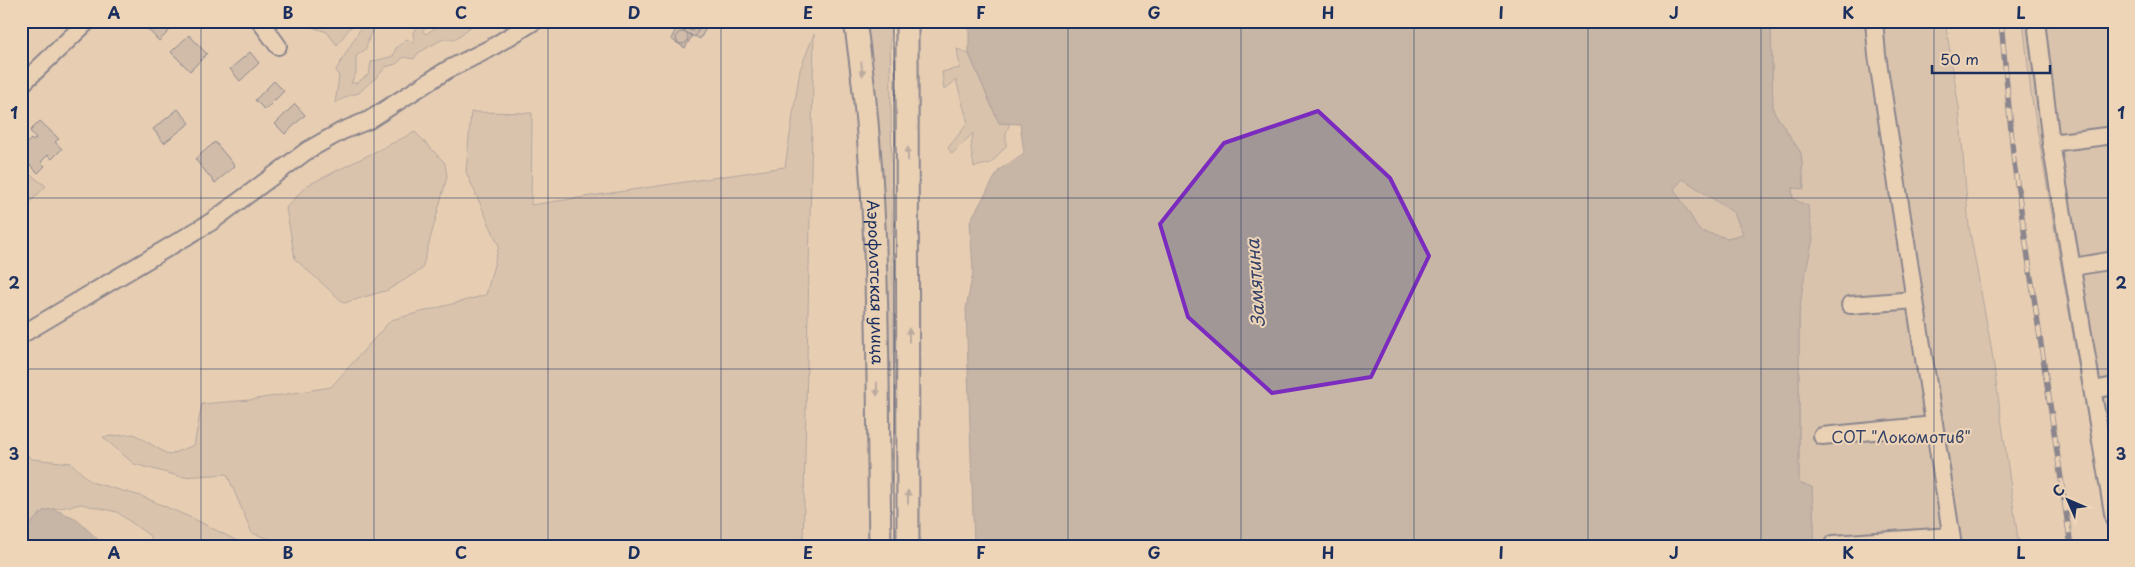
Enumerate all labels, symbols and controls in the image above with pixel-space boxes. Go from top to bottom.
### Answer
text: A [108,0,121,24]
text: B [283,0,294,24]
text: C [455,0,467,24]
text: D [628,0,640,24]
text: E [803,0,813,24]
text: F [976,0,986,24]
text: G [1147,0,1161,24]
text: H [1322,0,1334,24]
text: I [1498,0,1504,24]
text: J [1669,0,1679,24]
text: K [1842,0,1854,24]
text: L [2016,0,2026,24]
scale bar [1932,42,2050,74]
text: 50 m [1940,47,1979,70]
one-way arrow [858,62,866,78]
text: 1 [10,100,18,124]
text: 1 [2117,100,2125,124]
one-way arrow [904,146,912,162]
street label: Аэрофлотская улица [862,199,891,365]
water label: Замятина [1238,238,1271,328]
text: 2 [8,270,20,294]
text: 2 [2115,270,2127,294]
one-way arrow [905,326,913,342]
one-way arrow [873,381,881,397]
park label: СОТ "Локомотив" [1831,424,1971,448]
text: 3 [9,441,19,465]
text: 3 [2116,441,2126,465]
north arrow [2042,474,2092,524]
text: С [2047,479,2070,502]
one-way arrow [904,489,912,505]
text: A [108,540,121,564]
text: B [283,540,294,564]
text: C [455,540,467,564]
text: D [628,540,640,564]
text: E [803,540,813,564]
text: F [976,540,986,564]
text: G [1147,540,1161,564]
text: H [1322,540,1334,564]
text: I [1498,540,1504,564]
text: J [1669,540,1679,564]
text: K [1842,540,1854,564]
text: L [2016,540,2026,564]

